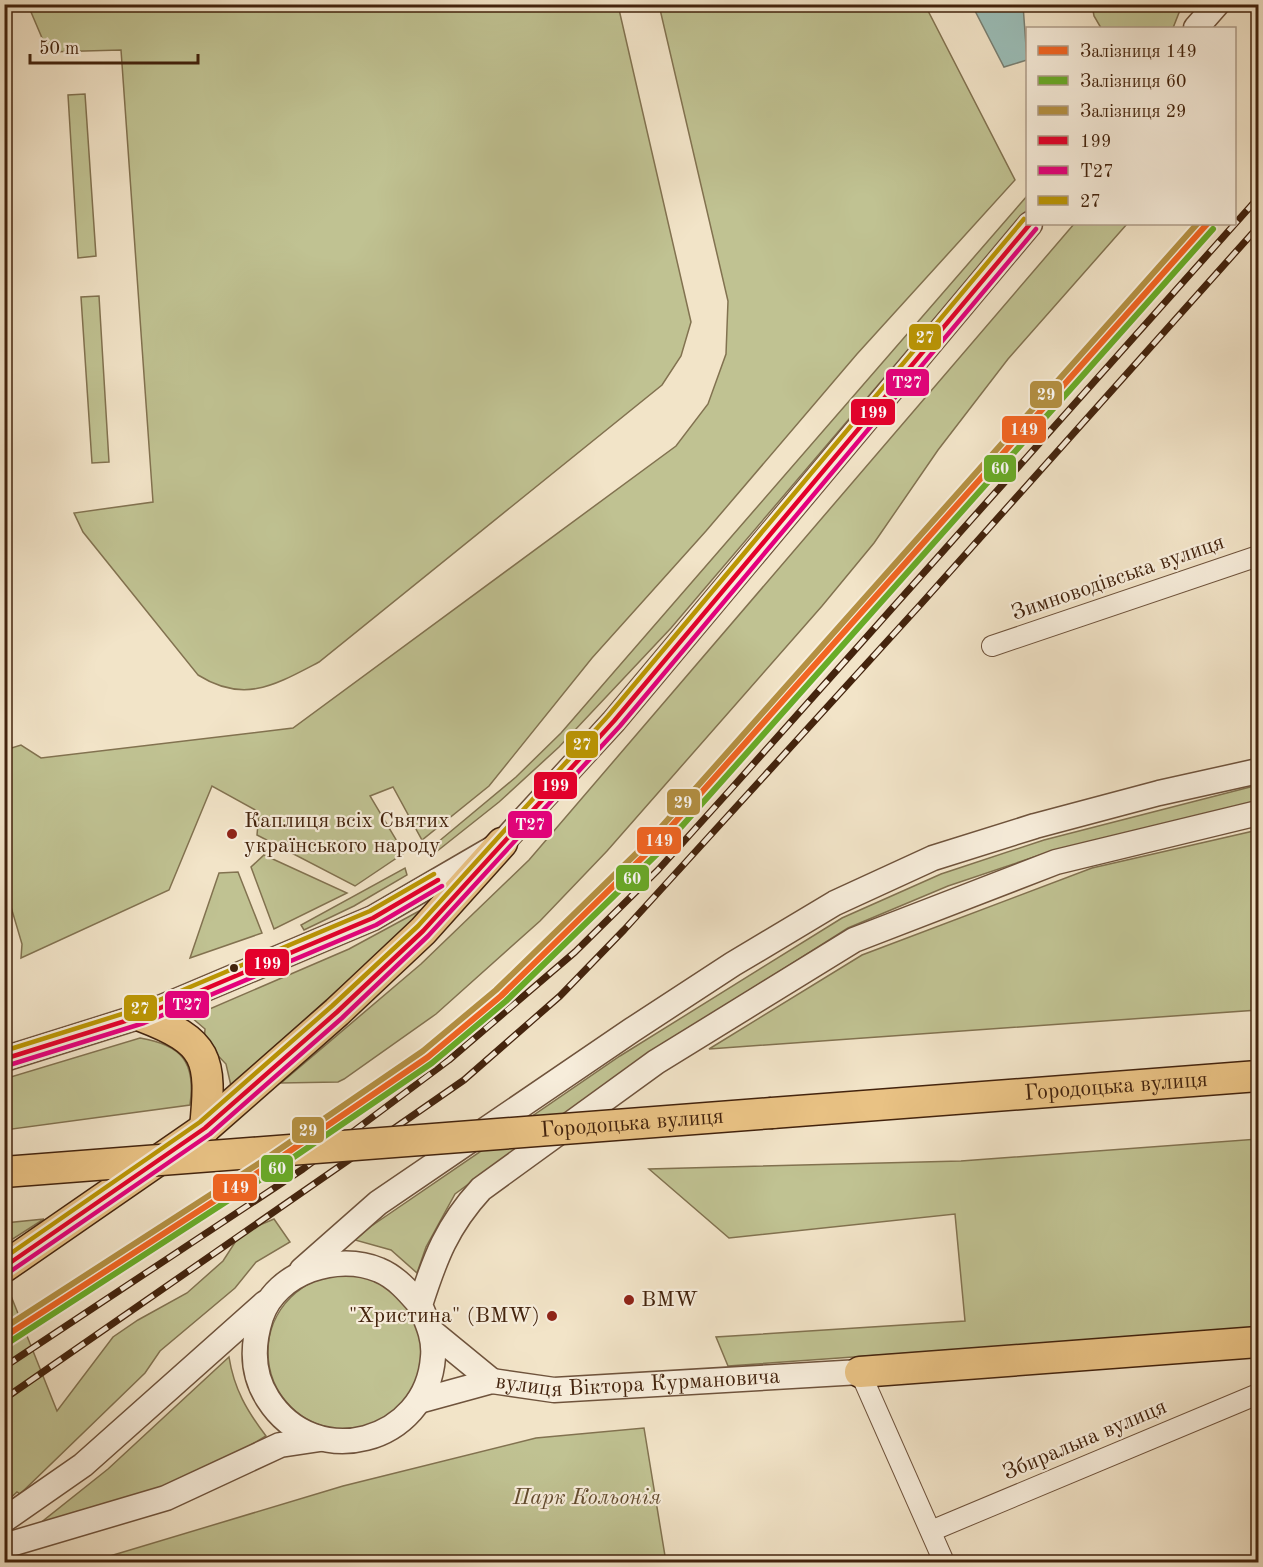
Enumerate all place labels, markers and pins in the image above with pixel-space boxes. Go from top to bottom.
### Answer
place label: Каплиця всіх Святих українського народу [244,810,450,857]
marker: Каплиця всіх Святих українського народу [225,827,239,841]
unlabelled marker [228,962,240,974]
place label: BMW [641,1289,698,1311]
marker: BMW [622,1293,636,1307]
place label: "Христина" (BMW) [349,1305,540,1327]
marker: "Христина" (BMW) [545,1309,559,1323]

